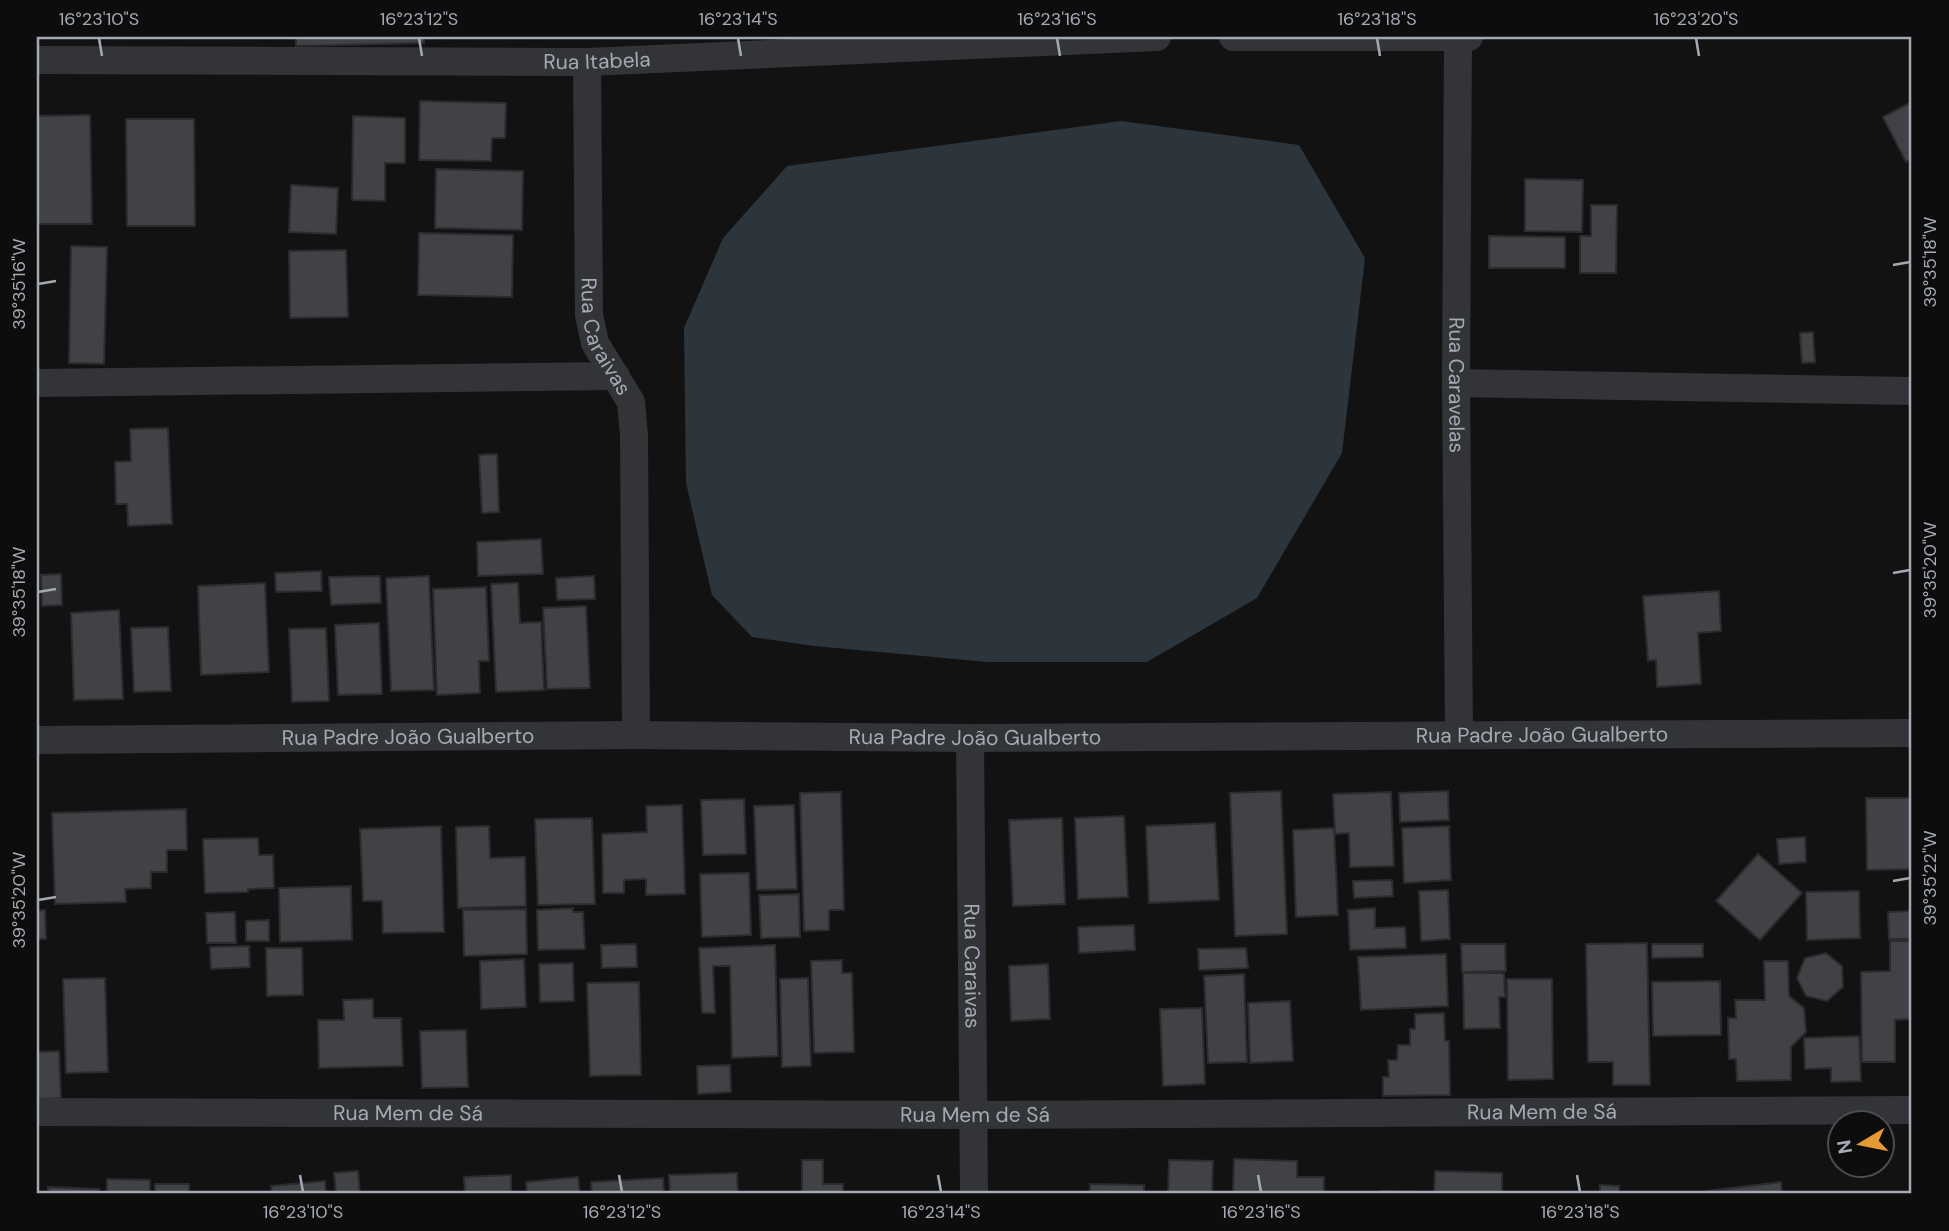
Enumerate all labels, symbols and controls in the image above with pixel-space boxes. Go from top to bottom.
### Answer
text: 16°23'10"S [59,7,139,31]
text: 16°23'12"S [380,7,458,31]
text: 16°23'14"S [698,7,778,31]
text: 16°23'16"S [1017,7,1097,31]
text: 16°23'18"S [1337,7,1417,31]
text: 16°23'20"S [1653,7,1739,31]
street label: Rua Itabela [543,45,651,76]
text: 39°35'18"W [1918,217,1942,308]
text: 39°35'16"W [7,238,31,330]
street label: Rua Caraivas [575,277,638,400]
street label: Rua Caravelas [1442,317,1471,453]
text: 39°35'20"W [1918,522,1942,618]
text: 39°35'18"W [7,547,31,638]
street label: Rua Padre João Gualberto [1416,720,1668,750]
street label: Rua Padre João Gualberto [282,722,534,752]
street label: Rua Padre João Gualberto [849,723,1101,752]
text: 39°35'22"W [1918,830,1942,926]
text: 39°35'20"W [7,852,31,948]
street label: Rua Caraivas [957,903,987,1029]
street label: Rua Mem de Sá [1467,1098,1617,1126]
street label: Rua Mem de Sá [333,1099,483,1127]
street label: Rua Mem de Sá [900,1101,1050,1129]
north arrow [1826,1108,1896,1178]
text: N [1831,1138,1858,1156]
text: 16°23'10"S [263,1200,343,1224]
text: 16°23'12"S [583,1200,661,1224]
text: 16°23'14"S [901,1200,981,1224]
text: 16°23'16"S [1221,1200,1301,1224]
text: 16°23'18"S [1540,1200,1620,1224]

